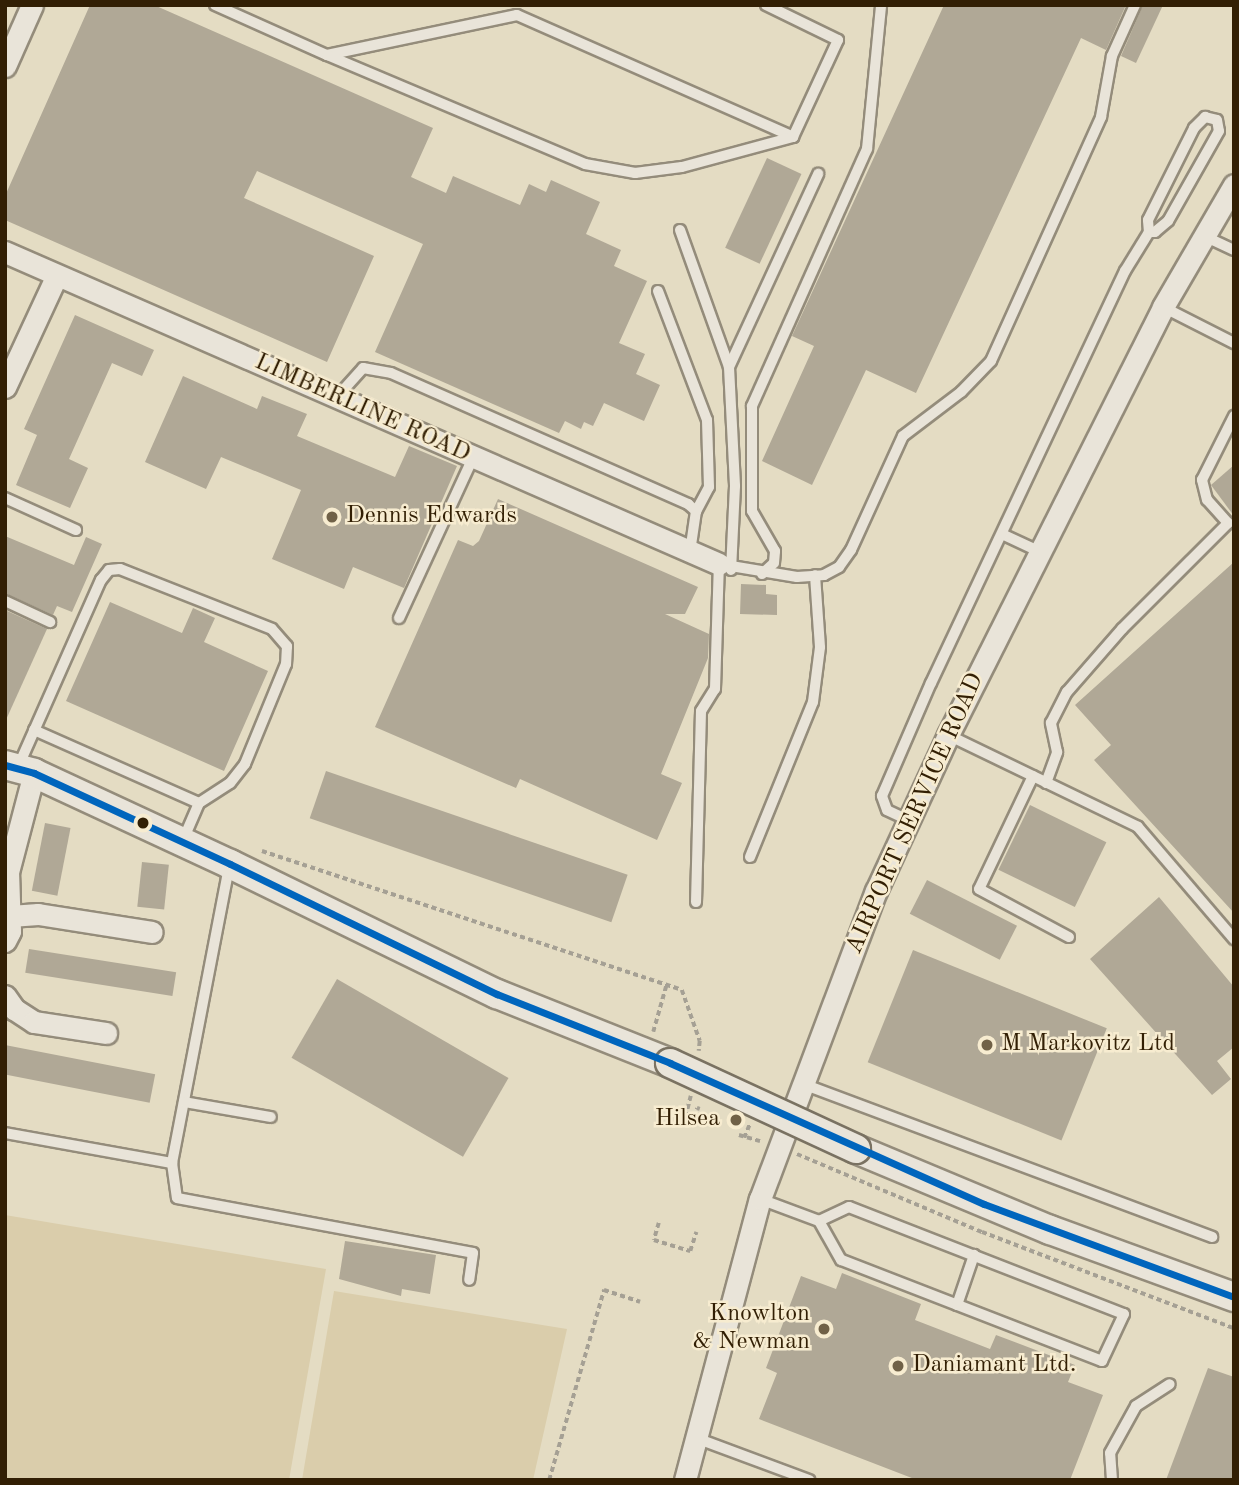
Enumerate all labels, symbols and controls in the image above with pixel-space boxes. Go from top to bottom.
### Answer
street label: LIMBERLINE ROAD [250,348,474,470]
place label: Dennis Edwards [346,503,517,531]
marker: Dennis Edwards [324,509,340,525]
street label: AIRPORT SERVICE ROAD [841,669,991,959]
unlabelled marker [136,816,150,830]
place label: M Markovitz Ltd [1001,1031,1175,1059]
marker: M Markovitz Ltd [979,1037,995,1053]
place label: Hilsea [655,1106,720,1134]
marker: Hilsea [726,1110,746,1130]
place label: Knowlton & Newman [692,1301,810,1357]
marker: Knowlton & Newman [816,1321,832,1337]
place label: Daniamant Ltd. [912,1352,1077,1380]
marker: Daniamant Ltd. [890,1358,906,1374]

